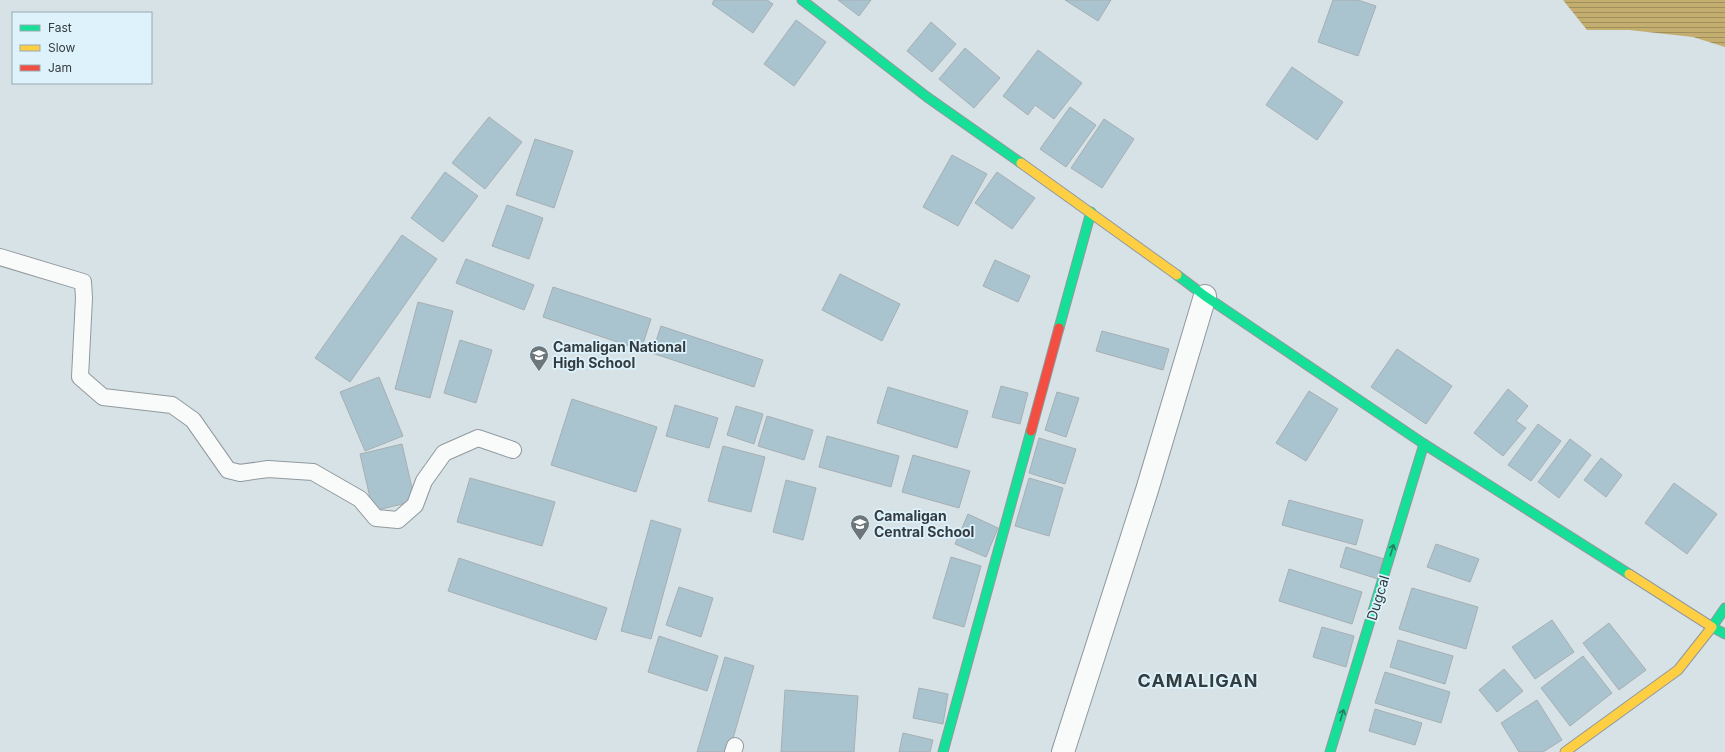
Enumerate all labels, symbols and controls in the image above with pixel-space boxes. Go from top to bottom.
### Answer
legend [12,12,152,84]
text: Fast [48,20,72,35]
text: Slow [48,40,76,55]
text: Jam [48,60,72,75]
place label: Camaligan National High School [553,338,686,371]
school or university icon: Camaligan National High School [528,344,550,372]
place label: Camaligan Central School [874,507,974,540]
school or university icon: Camaligan Central School [849,513,871,541]
one-way arrow [1389,544,1396,557]
street label: Dugcal [1363,573,1392,623]
district label: CAMALIGAN [1138,670,1258,691]
one-way arrow [1339,708,1346,721]

